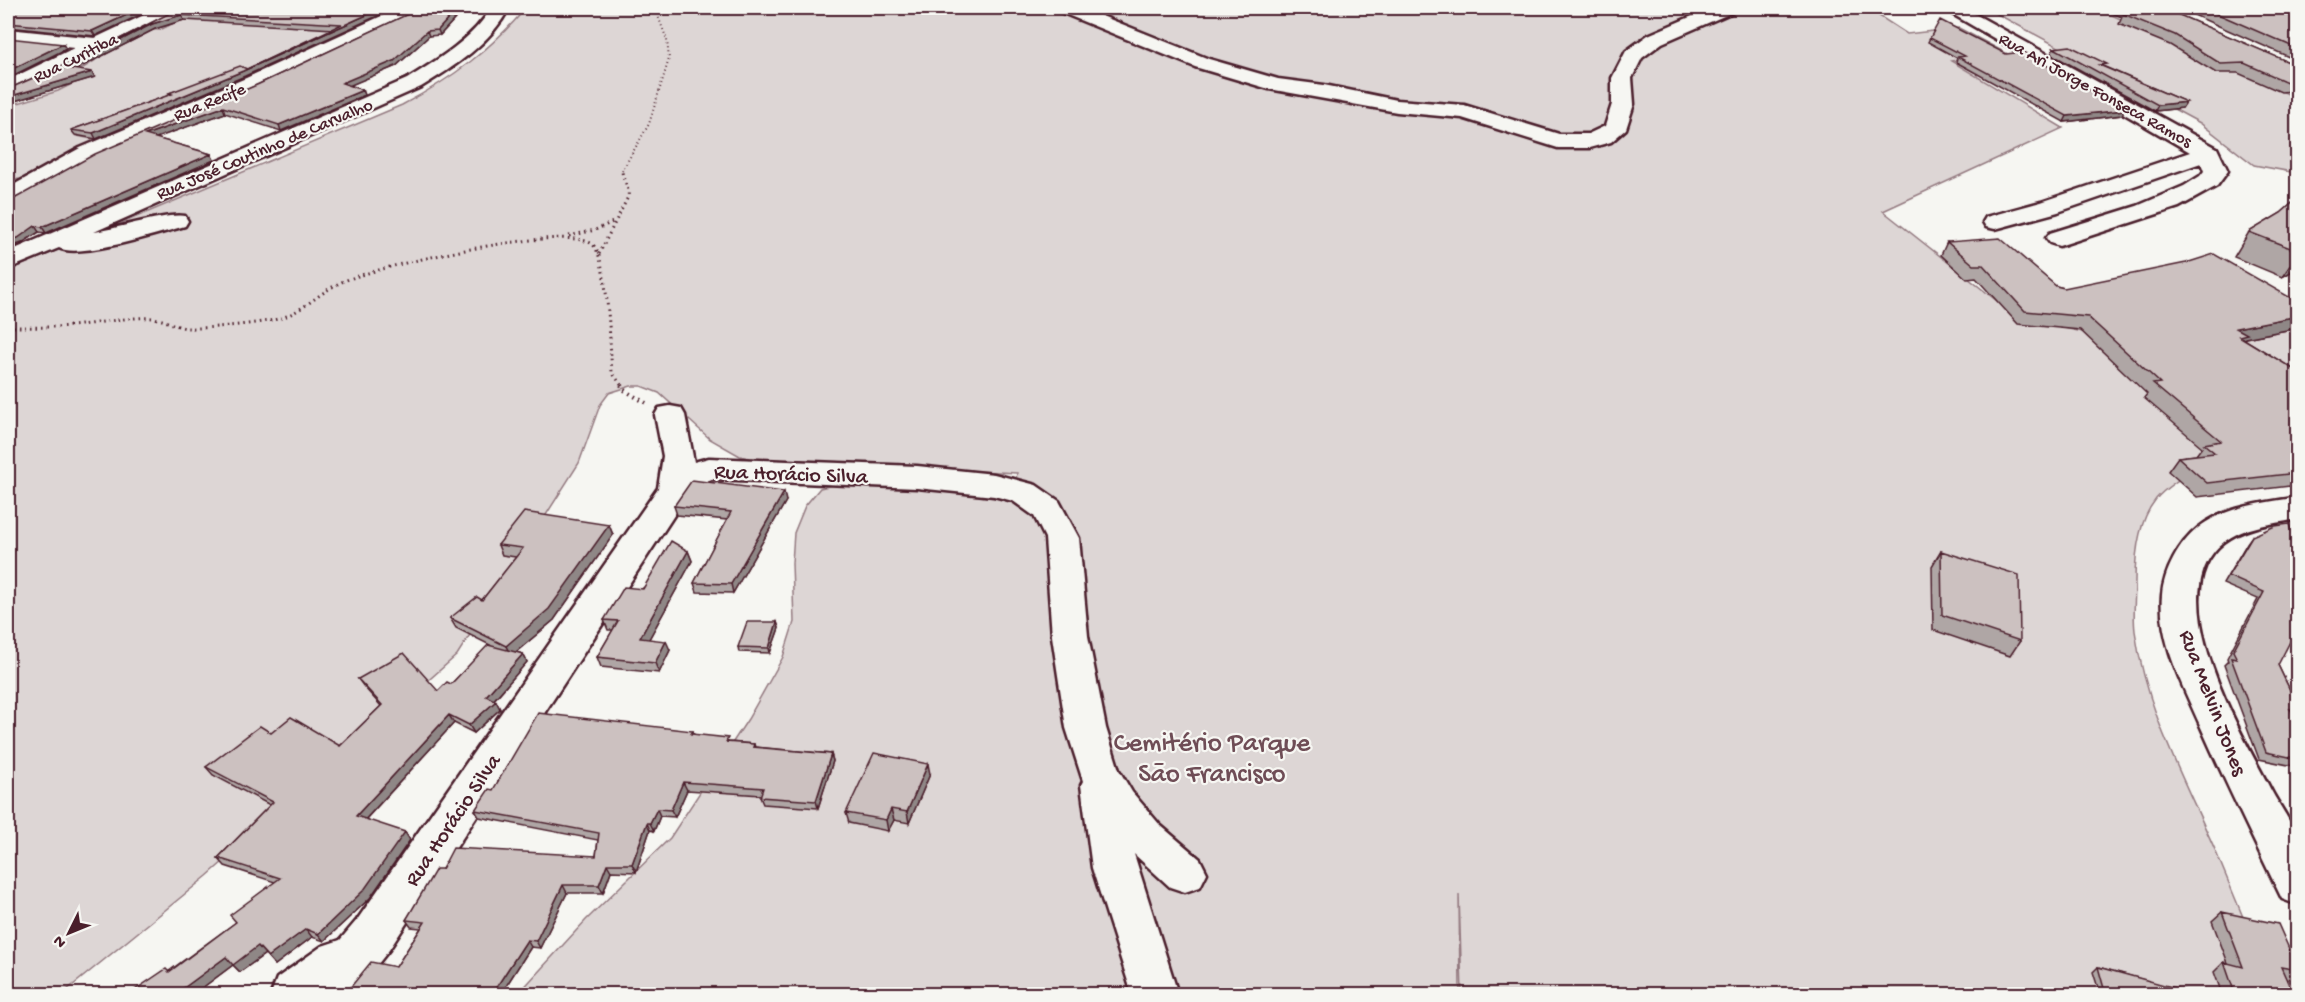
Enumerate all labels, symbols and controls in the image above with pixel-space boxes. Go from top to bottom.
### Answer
street label: Rua Curitiba [30,29,123,89]
street label: Rua Ari Jorge Fonseca Ramos [1994,29,2196,154]
street label: Rua Recife [171,79,250,127]
street label: Rua José Coutinho de Carvalho [154,95,376,205]
street label: Rua Horácio Silva [714,460,869,492]
street label: Rua Melvin Jones [2172,627,2251,781]
park label: Cemitério Parque São Francisco [1114,729,1311,792]
street label: Rua Horácio Silva [401,750,509,892]
north arrow [39,903,99,963]
text: N [50,930,71,951]

